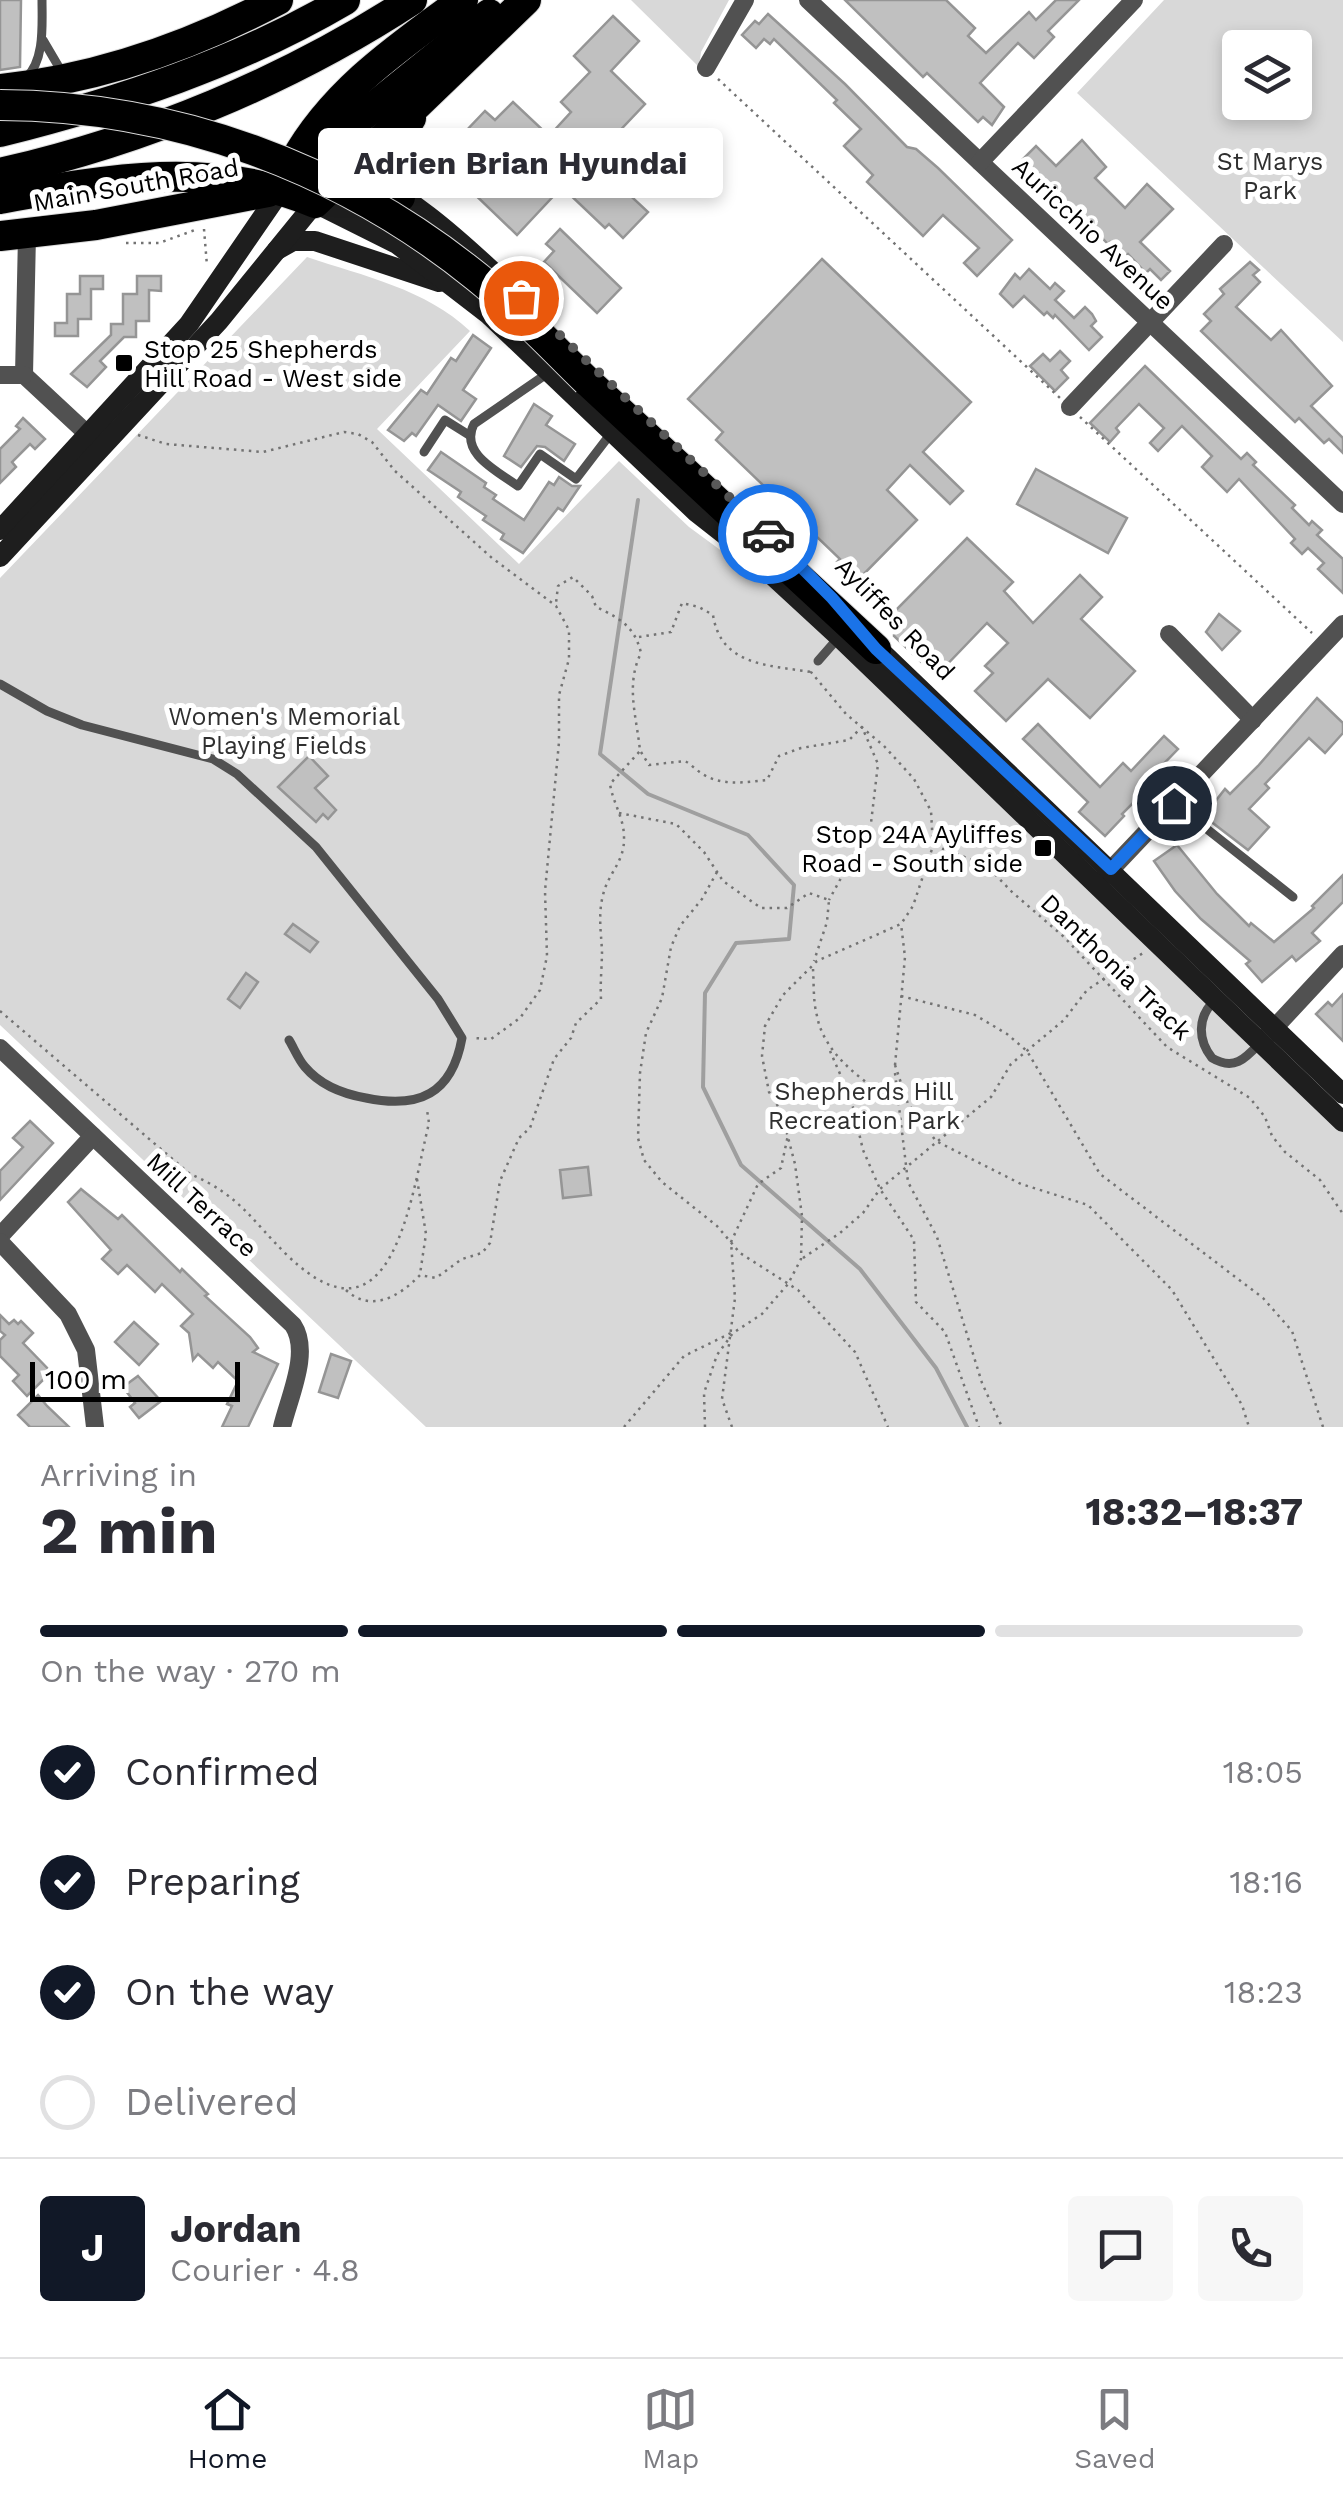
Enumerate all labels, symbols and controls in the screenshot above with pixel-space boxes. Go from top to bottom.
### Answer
map controls [1222,30,1312,120]
button: layers [1222,30,1312,120]
callout: Adrien Brian Hyundai [318,128,724,198]
text: Adrien Brian Hyundai [354,144,687,182]
park label: St Marys Park [1217,147,1323,205]
street label: Auricchio Avenue [1006,152,1180,316]
street label: Main South Road [31,153,241,217]
pin [479,256,564,341]
icon: bag [494,271,549,326]
place label: Stop 25 Shepherds Hill Road - West side [144,335,402,393]
marker: Stop 25 Shepherds Hill Road - West side [113,352,135,374]
courier [718,484,818,584]
icon: car [741,507,796,562]
street label: Ayliffes Road [829,552,961,686]
park label: Women's Memorial Playing Fields [168,702,400,760]
pin [1132,761,1217,846]
icon: home [1147,776,1202,831]
place label: Stop 24A Ayliffes Road - South side [801,820,1023,878]
marker: Stop 24A Ayliffes Road - South side [1032,837,1054,859]
street label: Danthonia Track [1035,888,1197,1046]
park label: Shepherds Hill Recreation Park [768,1077,960,1135]
street label: Mill Terrace [141,1147,263,1263]
scale bar [30,1357,240,1402]
text: 100 m [45,1363,127,1396]
text: Arriving in [40,1456,197,1494]
text: 18:32–18:37 [1085,1490,1303,1534]
text: 2 min [40,1493,218,1569]
text: On the way · 270 m [40,1652,341,1690]
icon: check [40,1745,95,1800]
text: Confirmed [125,1750,320,1794]
text: 18:05 [1223,1753,1303,1791]
icon: check [40,1855,95,1910]
text: Preparing [125,1860,300,1904]
text: 18:16 [1229,1863,1303,1901]
icon: check [40,1965,95,2020]
text: On the way [125,1970,334,2014]
text: 18:23 [1224,1973,1303,2011]
text: Delivered [125,2080,298,2124]
button: chat [1068,2196,1173,2301]
button: phone [1198,2196,1303,2301]
text: Jordan [170,2207,302,2251]
text: J [81,2226,104,2270]
text: Courier · 4.8 [170,2251,360,2289]
tab: Home [187,2382,267,2475]
tab: Map [642,2382,699,2475]
tab: Saved [1074,2382,1156,2475]

